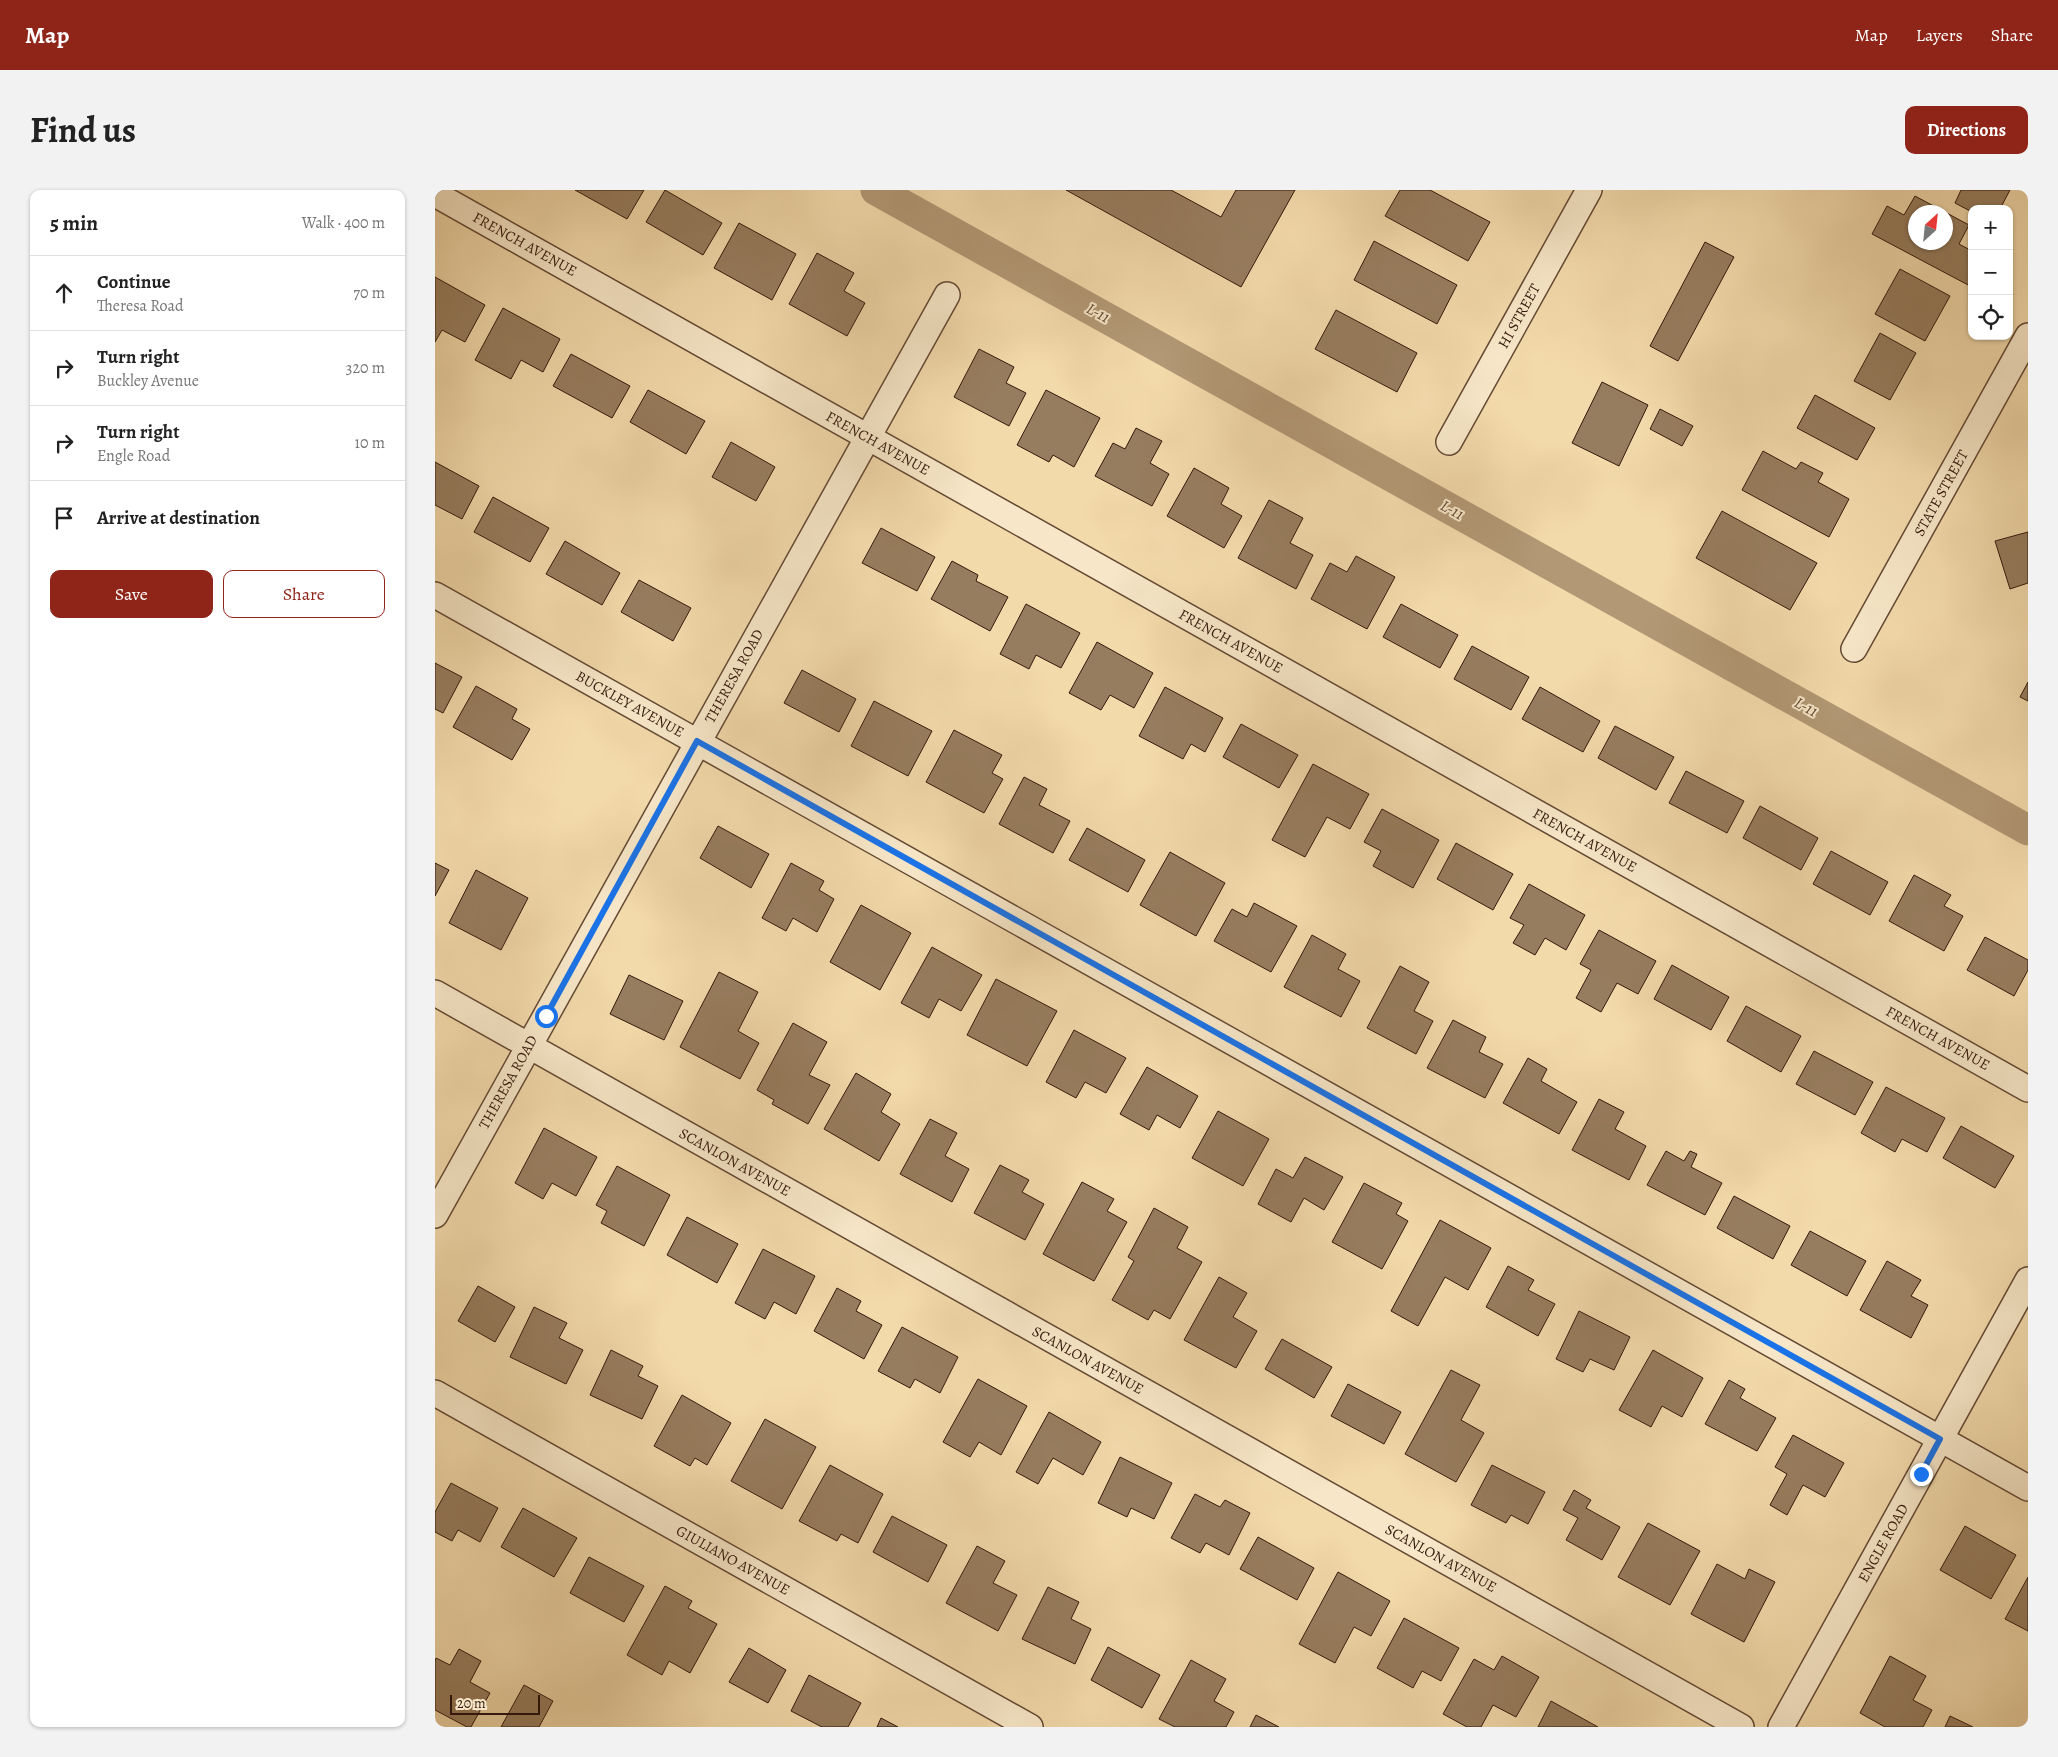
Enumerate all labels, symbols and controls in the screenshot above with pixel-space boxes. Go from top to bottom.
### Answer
text: Map [25,19,69,51]
text: Map [1855,23,1888,47]
text: Layers [1916,23,1963,47]
text: Share [1991,23,2033,47]
text: Find us [30,106,136,154]
button: Directions [1905,106,2028,154]
north arrow [1908,205,1953,250]
map controls [1968,205,2013,340]
button: + [1968,205,2013,250]
street label: FRENCH AVENUE [469,207,581,281]
text: 5 min [50,209,98,237]
text: Walk · 400 m [302,212,385,234]
button: − [1968,250,2013,295]
text: Continue [97,269,171,295]
icon: ahead [50,279,78,307]
street label: HI STREET [1493,279,1545,352]
text: 70 m [353,282,385,304]
text: Theresa Road [97,295,184,317]
button: locate [1968,295,2013,340]
water label: L-11 [1082,298,1114,328]
text: Turn right [97,344,179,370]
icon: right [50,354,78,382]
text: 320 m [346,357,385,379]
text: Buckley Avenue [97,370,199,392]
street label: FRENCH AVENUE [822,406,934,480]
text: Turn right [97,419,179,445]
icon: right [50,429,78,457]
text: 10 m [355,432,385,454]
text: Engle Road [97,445,170,467]
street label: STATE STREET [1909,446,1973,540]
water label: L-11 [1436,495,1468,525]
icon: arrive [50,504,78,532]
text: Arrive at destination [97,505,260,531]
button: Save [50,570,213,618]
button: Share [223,570,385,618]
street label: FRENCH AVENUE [1175,604,1287,678]
street label: THERESA ROAD [700,625,768,727]
street label: BUCKLEY AVENUE [572,666,688,742]
water label: L-11 [1790,692,1822,722]
street label: FRENCH AVENUE [1529,803,1641,877]
street label: FRENCH AVENUE [1882,1001,1994,1075]
route start [535,1005,558,1028]
street label: THERESA ROAD [474,1031,542,1133]
street label: SCANLON AVENUE [676,1123,794,1201]
street label: SCANLON AVENUE [1029,1321,1147,1399]
route end [1910,1463,1933,1486]
street label: ENGLE ROAD [1853,1500,1913,1586]
street label: SCANLON AVENUE [1382,1519,1500,1597]
street label: GIULIANO AVENUE [673,1520,793,1600]
scale bar [450,1692,540,1715]
text: 20 m [457,1694,486,1713]

